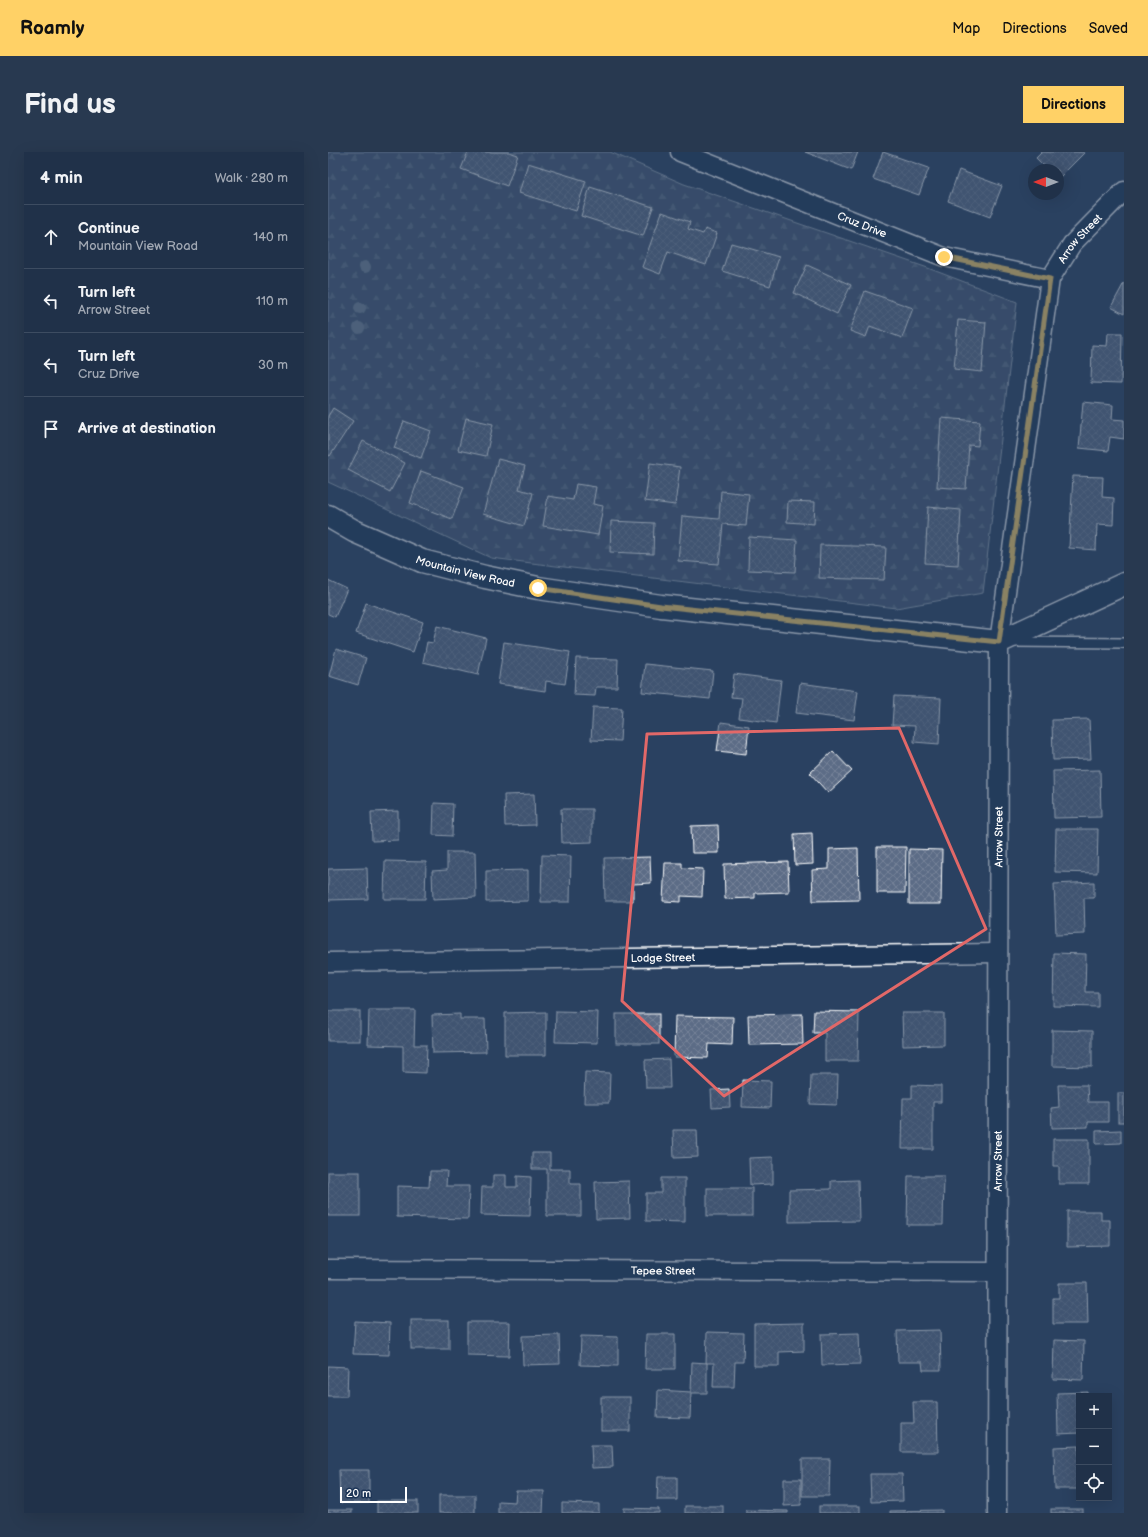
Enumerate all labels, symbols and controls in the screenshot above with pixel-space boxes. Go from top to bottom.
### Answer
text: Roamly [20,17,84,40]
text: Map [952,20,980,37]
text: Directions [1002,20,1067,37]
text: Saved [1089,20,1128,37]
button: Directions [1023,86,1124,123]
text: Find us [24,88,116,121]
north arrow [1028,164,1064,200]
text: 4 min [40,168,83,188]
text: Walk · 280 m [215,170,288,186]
street label: Cruz Drive [835,209,889,241]
street label: Arrow Street [1056,211,1105,266]
text: Continue [78,219,140,238]
icon: ahead [40,226,62,248]
text: 140 m [253,229,288,245]
text: Mountain View Road [78,238,198,254]
route end [935,248,953,266]
text: Turn left [78,283,135,302]
icon: left [40,290,62,312]
text: 110 m [256,293,288,309]
text: Arrow Street [78,302,150,318]
text: Turn left [78,347,135,366]
icon: left [40,354,62,376]
text: 30 m [258,357,288,373]
text: Cruz Drive [78,366,139,382]
icon: arrive [40,418,62,440]
text: Arrive at destination [78,419,216,438]
street label: Mountain View Road [414,553,516,590]
route start [529,579,547,597]
street label: Arrow Street [992,806,1006,868]
street label: Lodge Street [631,951,696,965]
street label: Arrow Street [992,1130,1005,1192]
street label: Tepee Street [631,1264,696,1278]
map controls [1076,1393,1112,1501]
button: + [1076,1393,1112,1429]
button: − [1076,1429,1112,1465]
button: locate [1076,1465,1112,1501]
scale bar [340,1485,407,1504]
text: 20 m [346,1487,371,1500]

